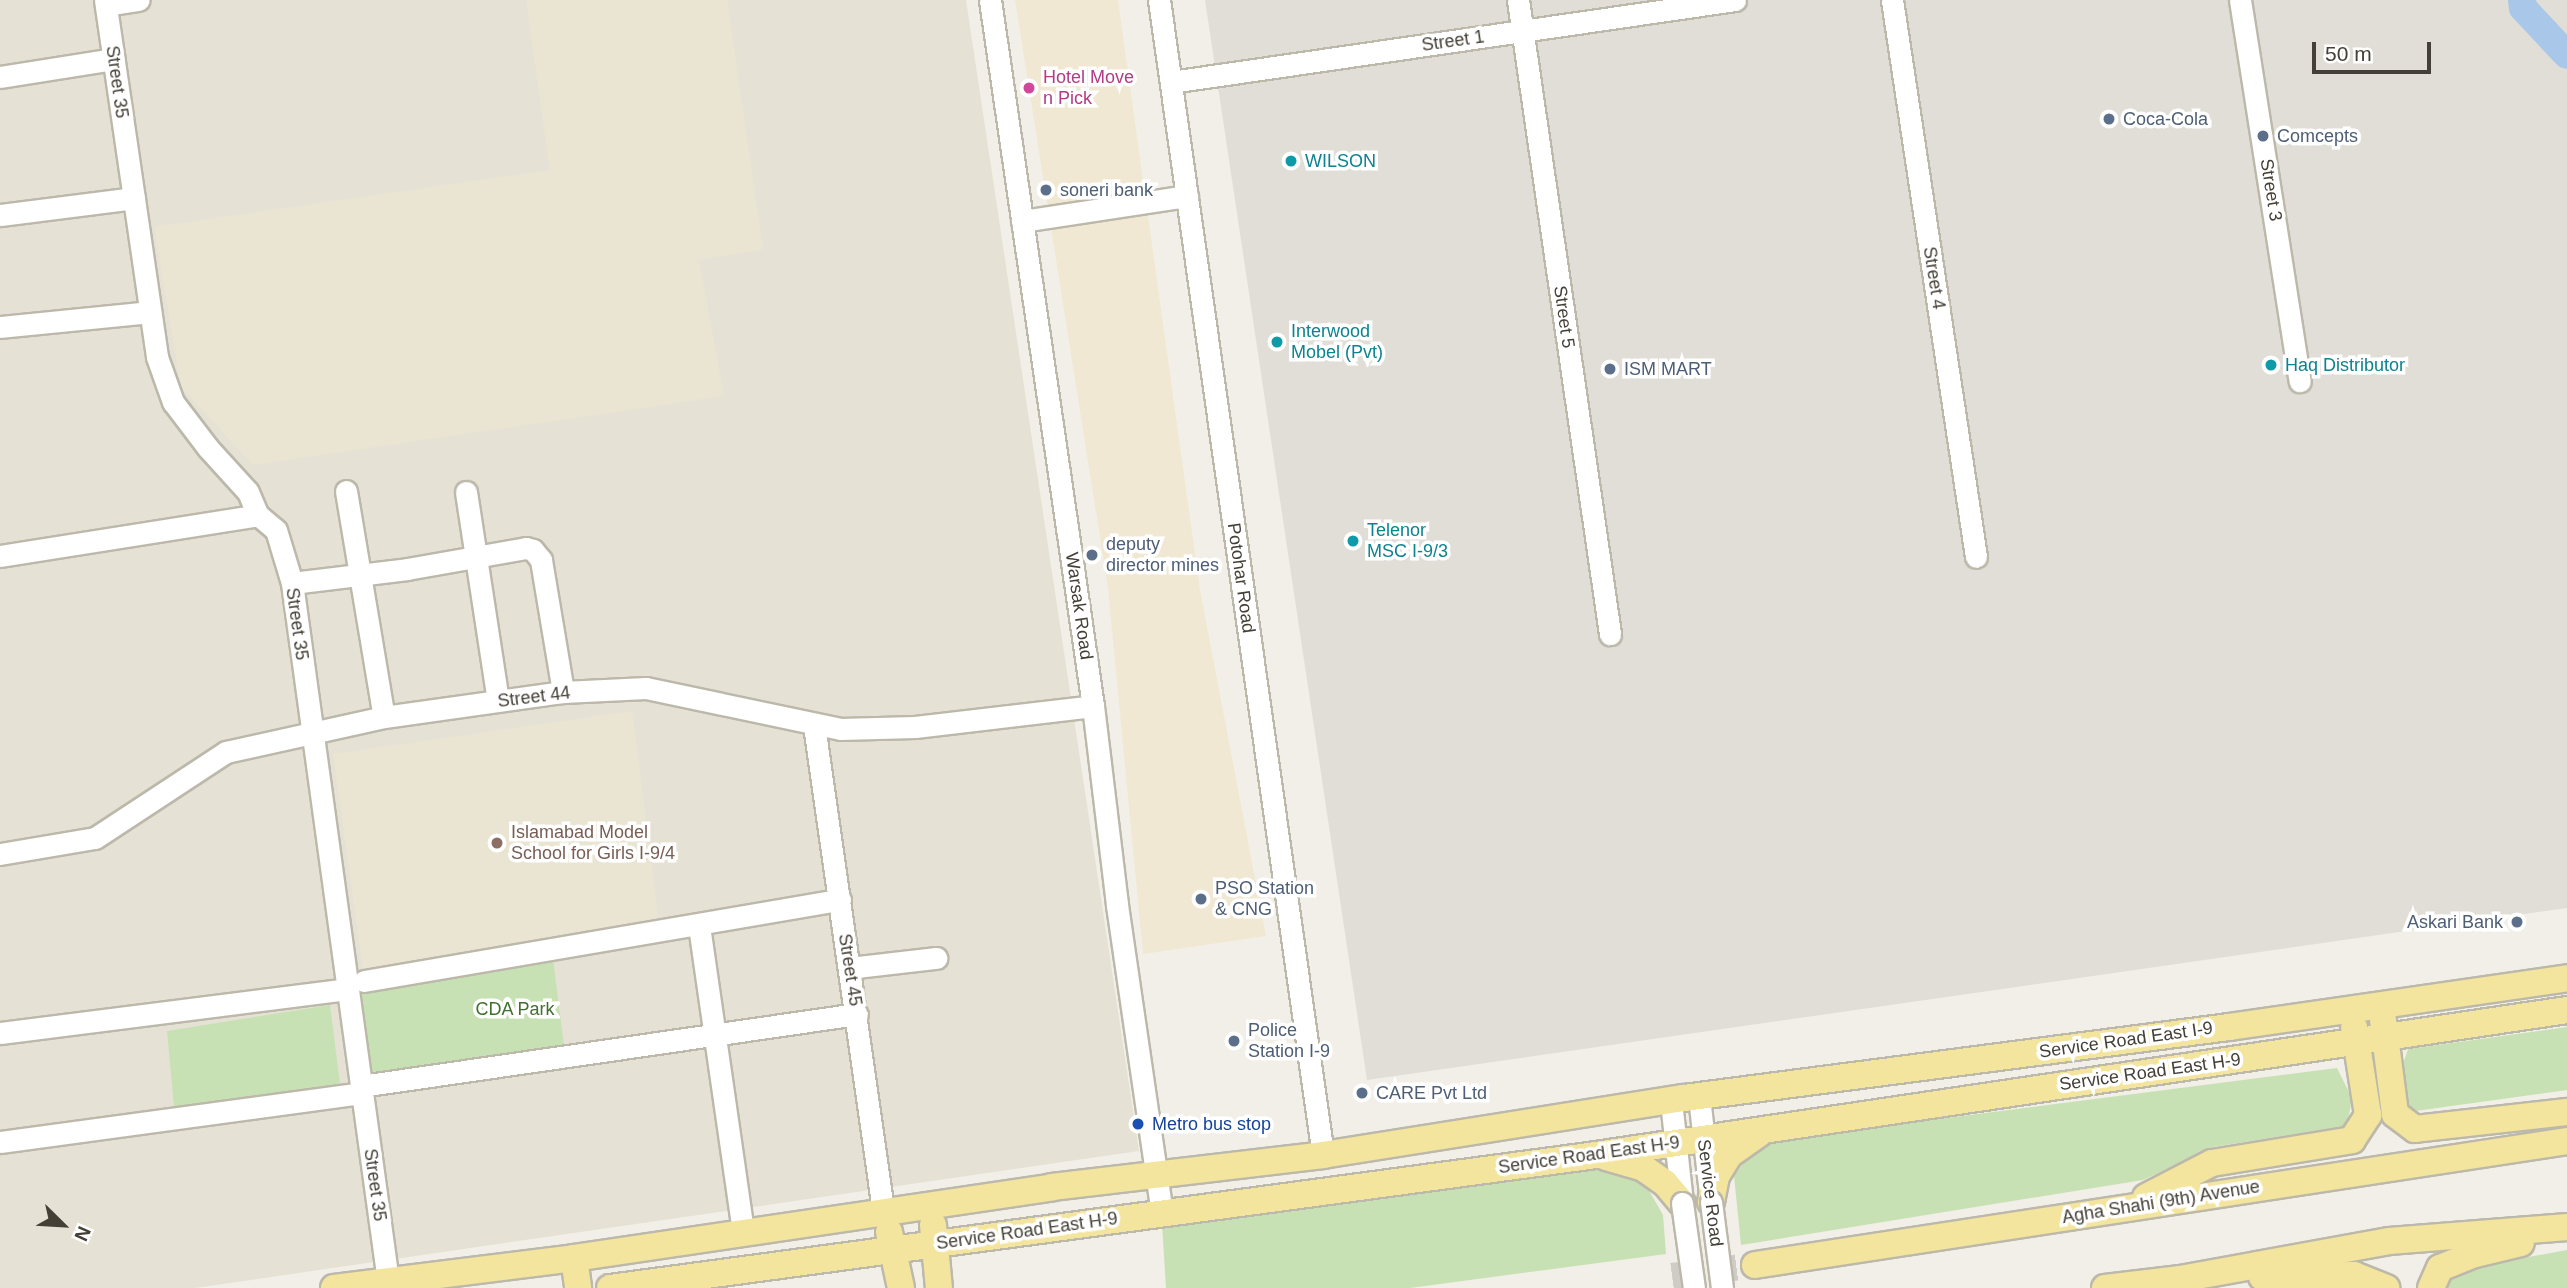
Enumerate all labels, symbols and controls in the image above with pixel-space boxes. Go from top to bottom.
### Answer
street label: Street 1 [1420,26,1486,56]
scale bar [2315,28,2434,72]
text: 50 m [2325,42,2372,65]
street label: Street 35 [101,44,133,120]
place label: Hotel Move n Pick [1043,67,1134,110]
marker: Hotel Move n Pick [1021,80,1037,96]
place label: Coca-Cola [2123,108,2208,130]
marker: Coca-Cola [2101,111,2117,127]
place label: Comcepts [2277,125,2358,147]
marker: Comcepts [2255,128,2271,144]
place label: WILSON [1305,150,1376,172]
marker: WILSON [1283,153,1299,169]
street label: Street 3 [2255,157,2287,223]
place label: soneri bank [1060,179,1153,201]
marker: soneri bank [1038,182,1054,198]
street label: Street 4 [1918,245,1950,311]
street label: Street 5 [1549,284,1579,350]
place label: Interwood Mobel (Pvt) [1291,321,1383,364]
marker: Interwood Mobel (Pvt) [1269,334,1285,350]
place label: Haq Distributor [2285,354,2405,376]
marker: Haq Distributor [2263,357,2279,373]
place label: ISM MART [1624,358,1712,380]
marker: ISM MART [1602,361,1618,377]
place label: Telenor MSC I-9/3 [1367,520,1448,562]
street label: Potohar Road [1223,521,1259,635]
marker: Telenor MSC I-9/3 [1345,533,1361,549]
place label: deputy director mines [1106,534,1219,576]
marker: deputy director mines [1084,547,1100,563]
street label: Warsak Road [1061,551,1097,661]
street label: Street 35 [281,586,313,662]
street label: Street 44 [496,682,572,712]
place label: Islamabad Model School for Girls I-9/4 [511,822,675,864]
marker: Islamabad Model School for Girls I-9/4 [489,835,505,851]
place label: PSO Station & CNG [1215,878,1314,920]
marker: PSO Station & CNG [1193,891,1209,907]
place label: Askari Bank [2407,911,2503,933]
marker: Askari Bank [2509,914,2525,930]
street label: Street 45 [834,932,866,1008]
park label: CDA Park [475,998,555,1020]
street label: Service Road East I-9 [2038,1017,2214,1063]
place label: Police Station I-9 [1248,1020,1330,1062]
marker: Police Station I-9 [1226,1033,1242,1049]
street label: Service Road East H-9 [2058,1049,2242,1095]
place label: CARE Pvt Ltd [1376,1082,1487,1104]
marker: CARE Pvt Ltd [1354,1085,1370,1101]
place label: Metro bus stop [1152,1113,1271,1135]
marker: Metro bus stop [1130,1116,1146,1132]
street label: Service Road East H-9 [1497,1132,1681,1178]
street label: Service Road [1693,1138,1727,1248]
street label: Street 35 [359,1147,391,1223]
street label: Agha Shahi (9th) Avenue [2060,1176,2262,1228]
north arrow [28,1190,98,1260]
street label: Service Road East H-9 [935,1208,1119,1254]
text: N [70,1223,95,1244]

